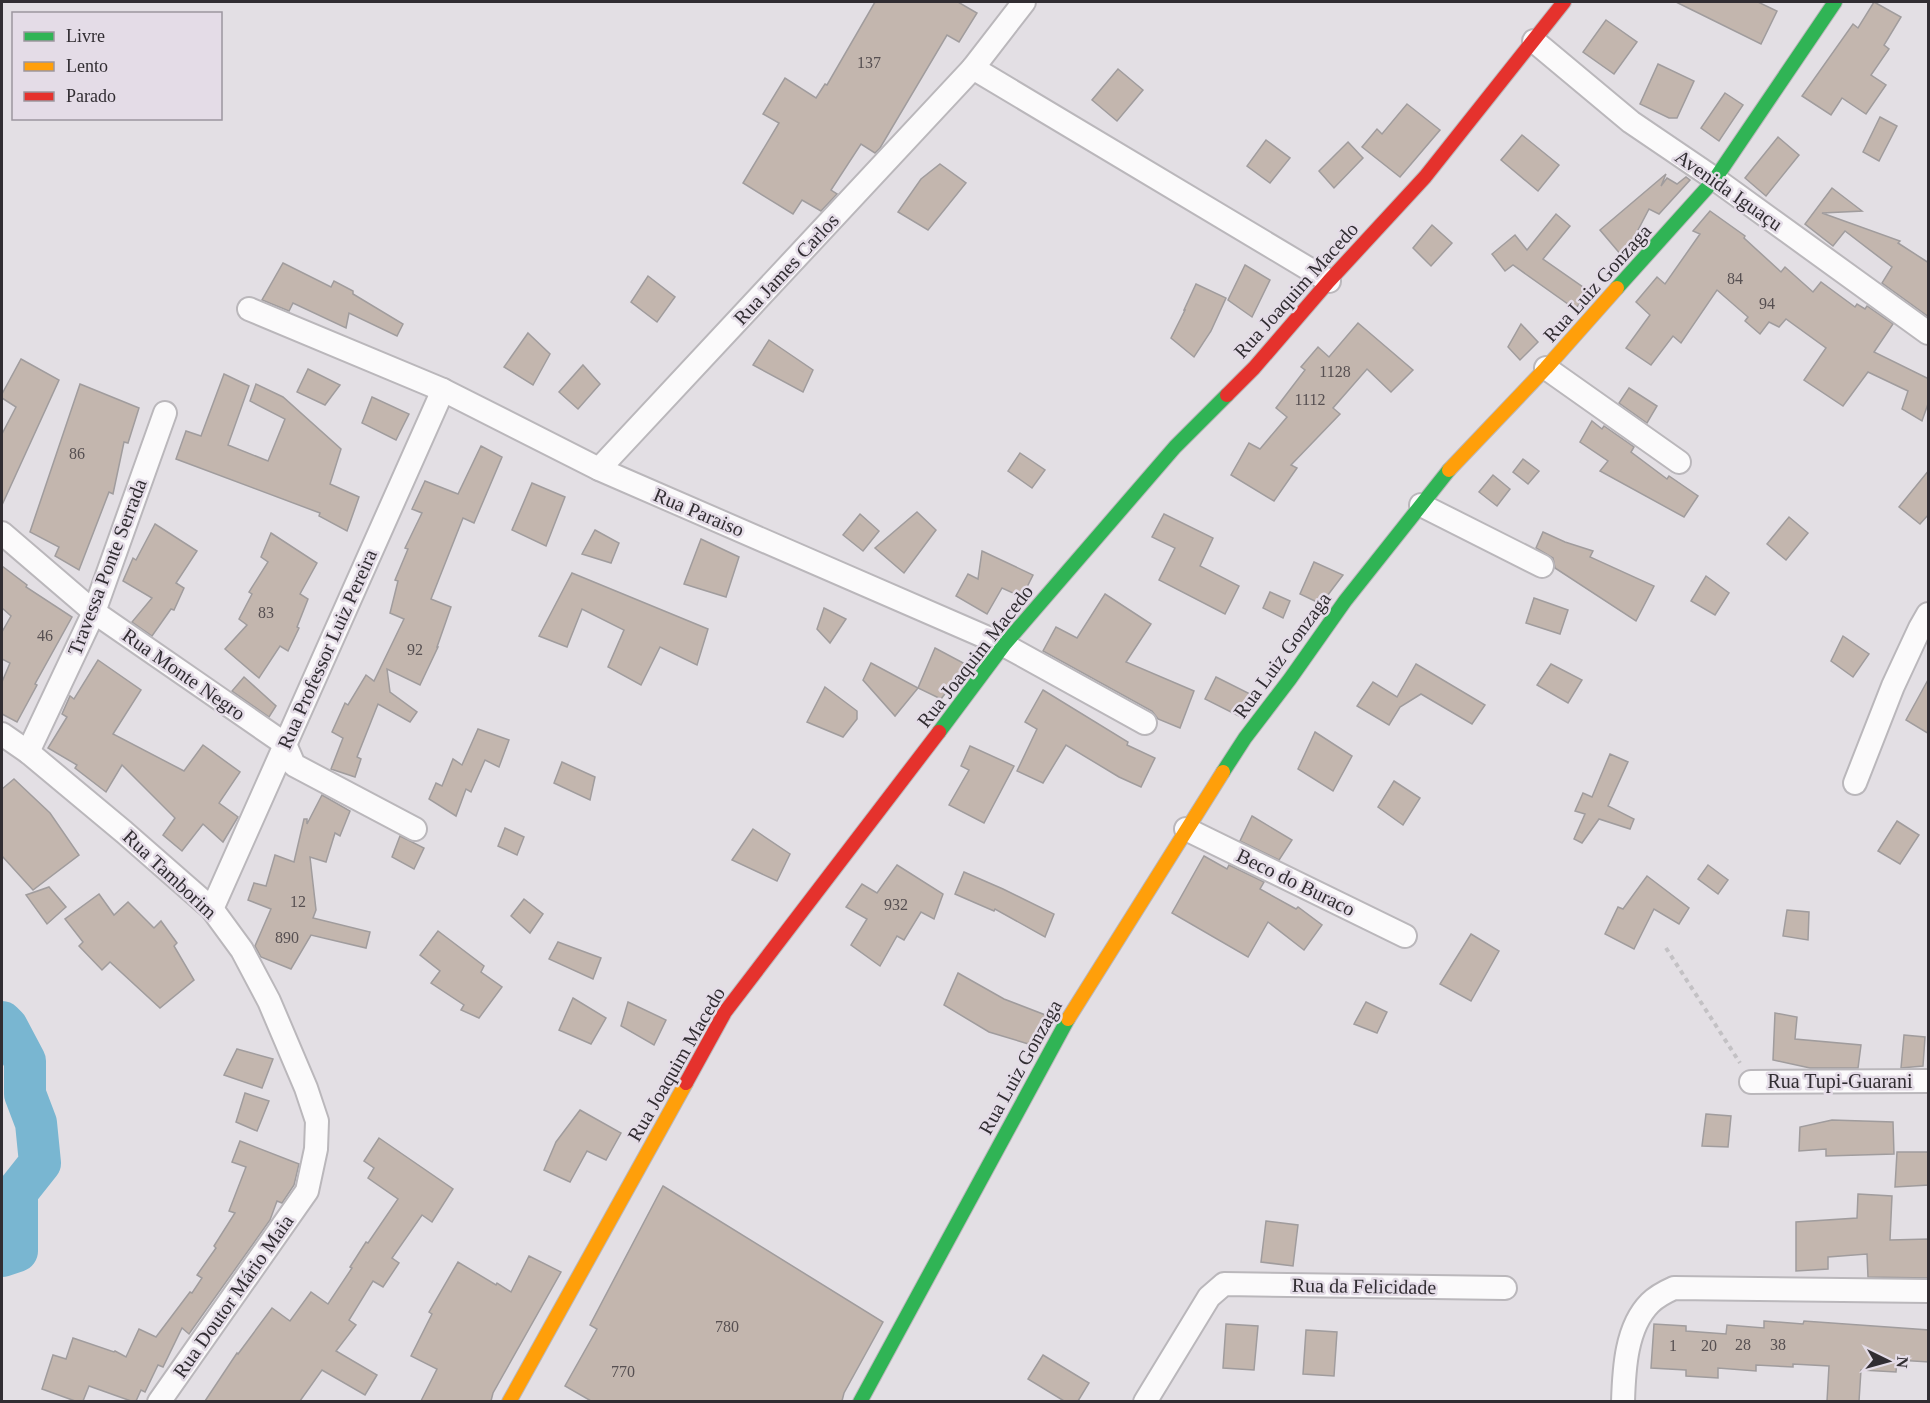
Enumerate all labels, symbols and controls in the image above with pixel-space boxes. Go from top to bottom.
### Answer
legend [12,12,222,120]
text: Livre [66,26,105,46]
house number: 137 [857,54,881,71]
text: Lento [66,56,108,76]
text: Parado [66,86,116,106]
street label: Avenida Iguaçu [1671,145,1787,236]
street label: Rua James Carlos [729,209,843,329]
street label: Rua Joaquim Macedo [1229,218,1363,363]
street label: Rua Luiz Gonzaga [1539,220,1656,347]
house number: 84 [1727,270,1743,287]
house number: 94 [1759,295,1775,312]
house number: 1128 [1319,363,1351,380]
house number: 1112 [1295,391,1325,408]
house number: 86 [69,445,85,462]
street label: Travessa Ponte Serrada [63,476,151,658]
street label: Rua Paraiso [650,483,748,541]
street label: Rua Professor Luiz Pereira [273,546,381,752]
street label: Rua Joaquim Macedo [913,581,1038,732]
street label: Rua Luiz Gonzaga [1229,588,1336,723]
house number: 83 [258,604,274,621]
street label: Rua Monte Negro [118,624,249,725]
house number: 46 [37,627,53,644]
house number: 92 [407,641,423,658]
street label: Rua Tamborim [119,825,222,923]
street label: Beco do Buraco [1233,844,1359,920]
house number: 12 [290,893,306,910]
house number: 932 [884,896,908,913]
house number: 890 [275,929,299,946]
street label: Rua Joaquim Macedo [623,983,730,1146]
street label: Rua Luiz Gonzaga [974,996,1067,1138]
street label: Rua Tupi-Guarani [1768,1070,1913,1093]
street label: Rua Doutor Mário Maia [168,1210,298,1382]
street label: Rua da Felicidade [1292,1274,1436,1298]
house number: 780 [715,1318,739,1335]
north arrow [1858,1331,1918,1391]
house number: 28 [1735,1336,1751,1353]
house number: 38 [1770,1336,1786,1353]
house number: 1 [1669,1337,1677,1354]
house number: 20 [1701,1337,1717,1354]
text: N [1893,1356,1911,1369]
house number: 770 [611,1363,635,1380]

